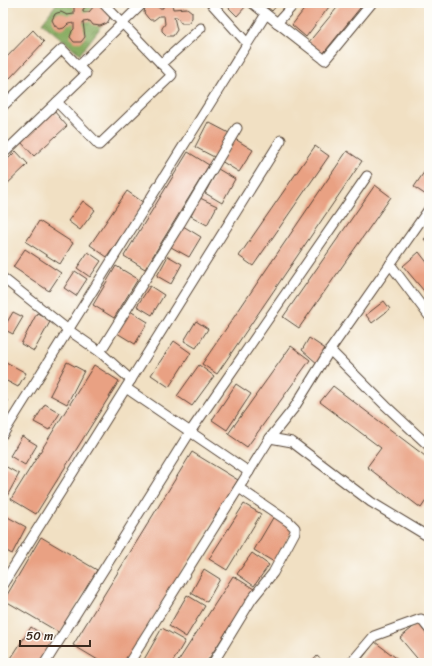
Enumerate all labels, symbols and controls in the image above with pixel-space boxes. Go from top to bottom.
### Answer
scale bar [20,622,90,648]
text: 50 m [26,625,53,647]

